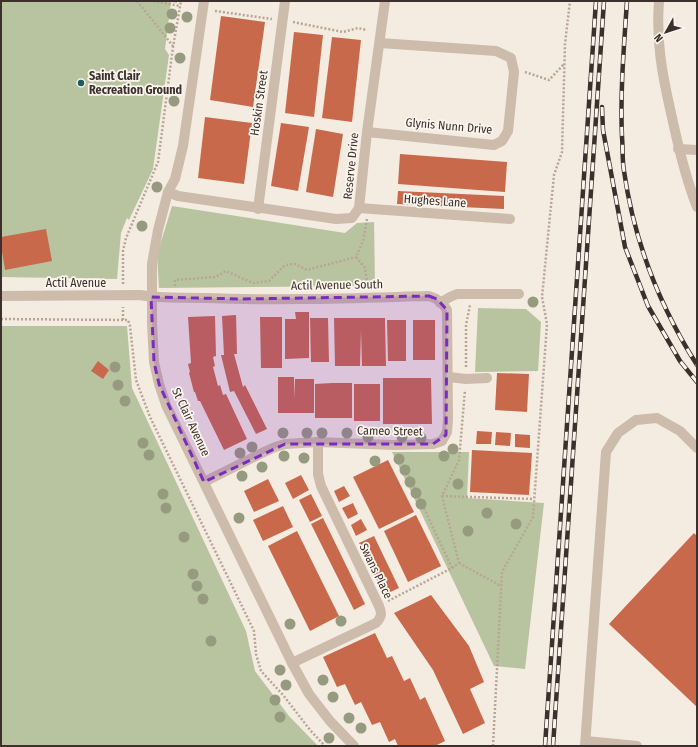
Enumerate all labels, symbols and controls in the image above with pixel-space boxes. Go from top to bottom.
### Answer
north arrow [646,12,686,52]
text: N [651,31,666,45]
place label: Saint Clair Recreation Ground [89,69,182,97]
street label: Hoskin Street [247,69,271,137]
marker: Saint Clair Recreation Ground [76,78,86,88]
street label: Glynis Nunn Drive [405,115,493,137]
street label: Reserve Drive [341,132,361,200]
street label: Hughes Lane [403,192,467,210]
street label: Actil Avenue [46,276,106,290]
street label: Actil Avenue South [291,277,383,293]
street label: St Clair Avenue [169,386,213,458]
street label: Cameo Street [357,423,423,439]
street label: Swans Place [357,541,395,601]

